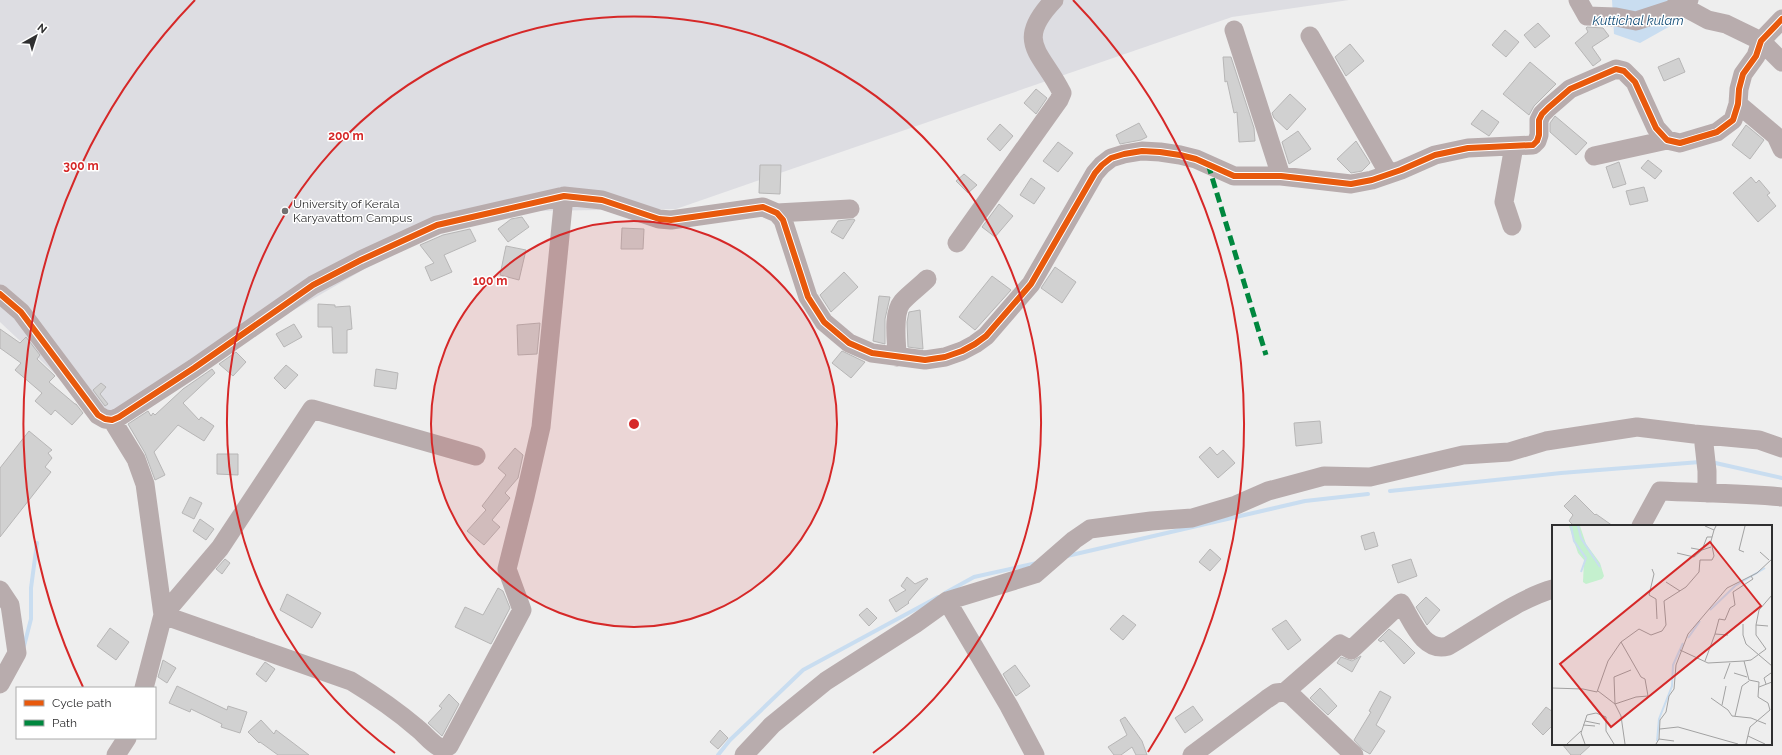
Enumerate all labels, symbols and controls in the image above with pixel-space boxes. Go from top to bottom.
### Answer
water label: Kuttichal kulam [1592,13,1684,28]
north arrow [16,16,56,56]
text: N [35,21,49,36]
text: 200 m [328,129,364,143]
text: 300 m [63,159,99,173]
place label: University of Kerala Karyavattom Campus [293,197,412,225]
marker: University of Kerala Karyavattom Campus [280,206,290,216]
text: 100 m [473,274,507,288]
centre of rings [627,417,641,431]
inset map [1552,525,1772,745]
legend [16,687,156,739]
text: Cycle path [52,696,111,710]
text: Path [52,716,77,730]

